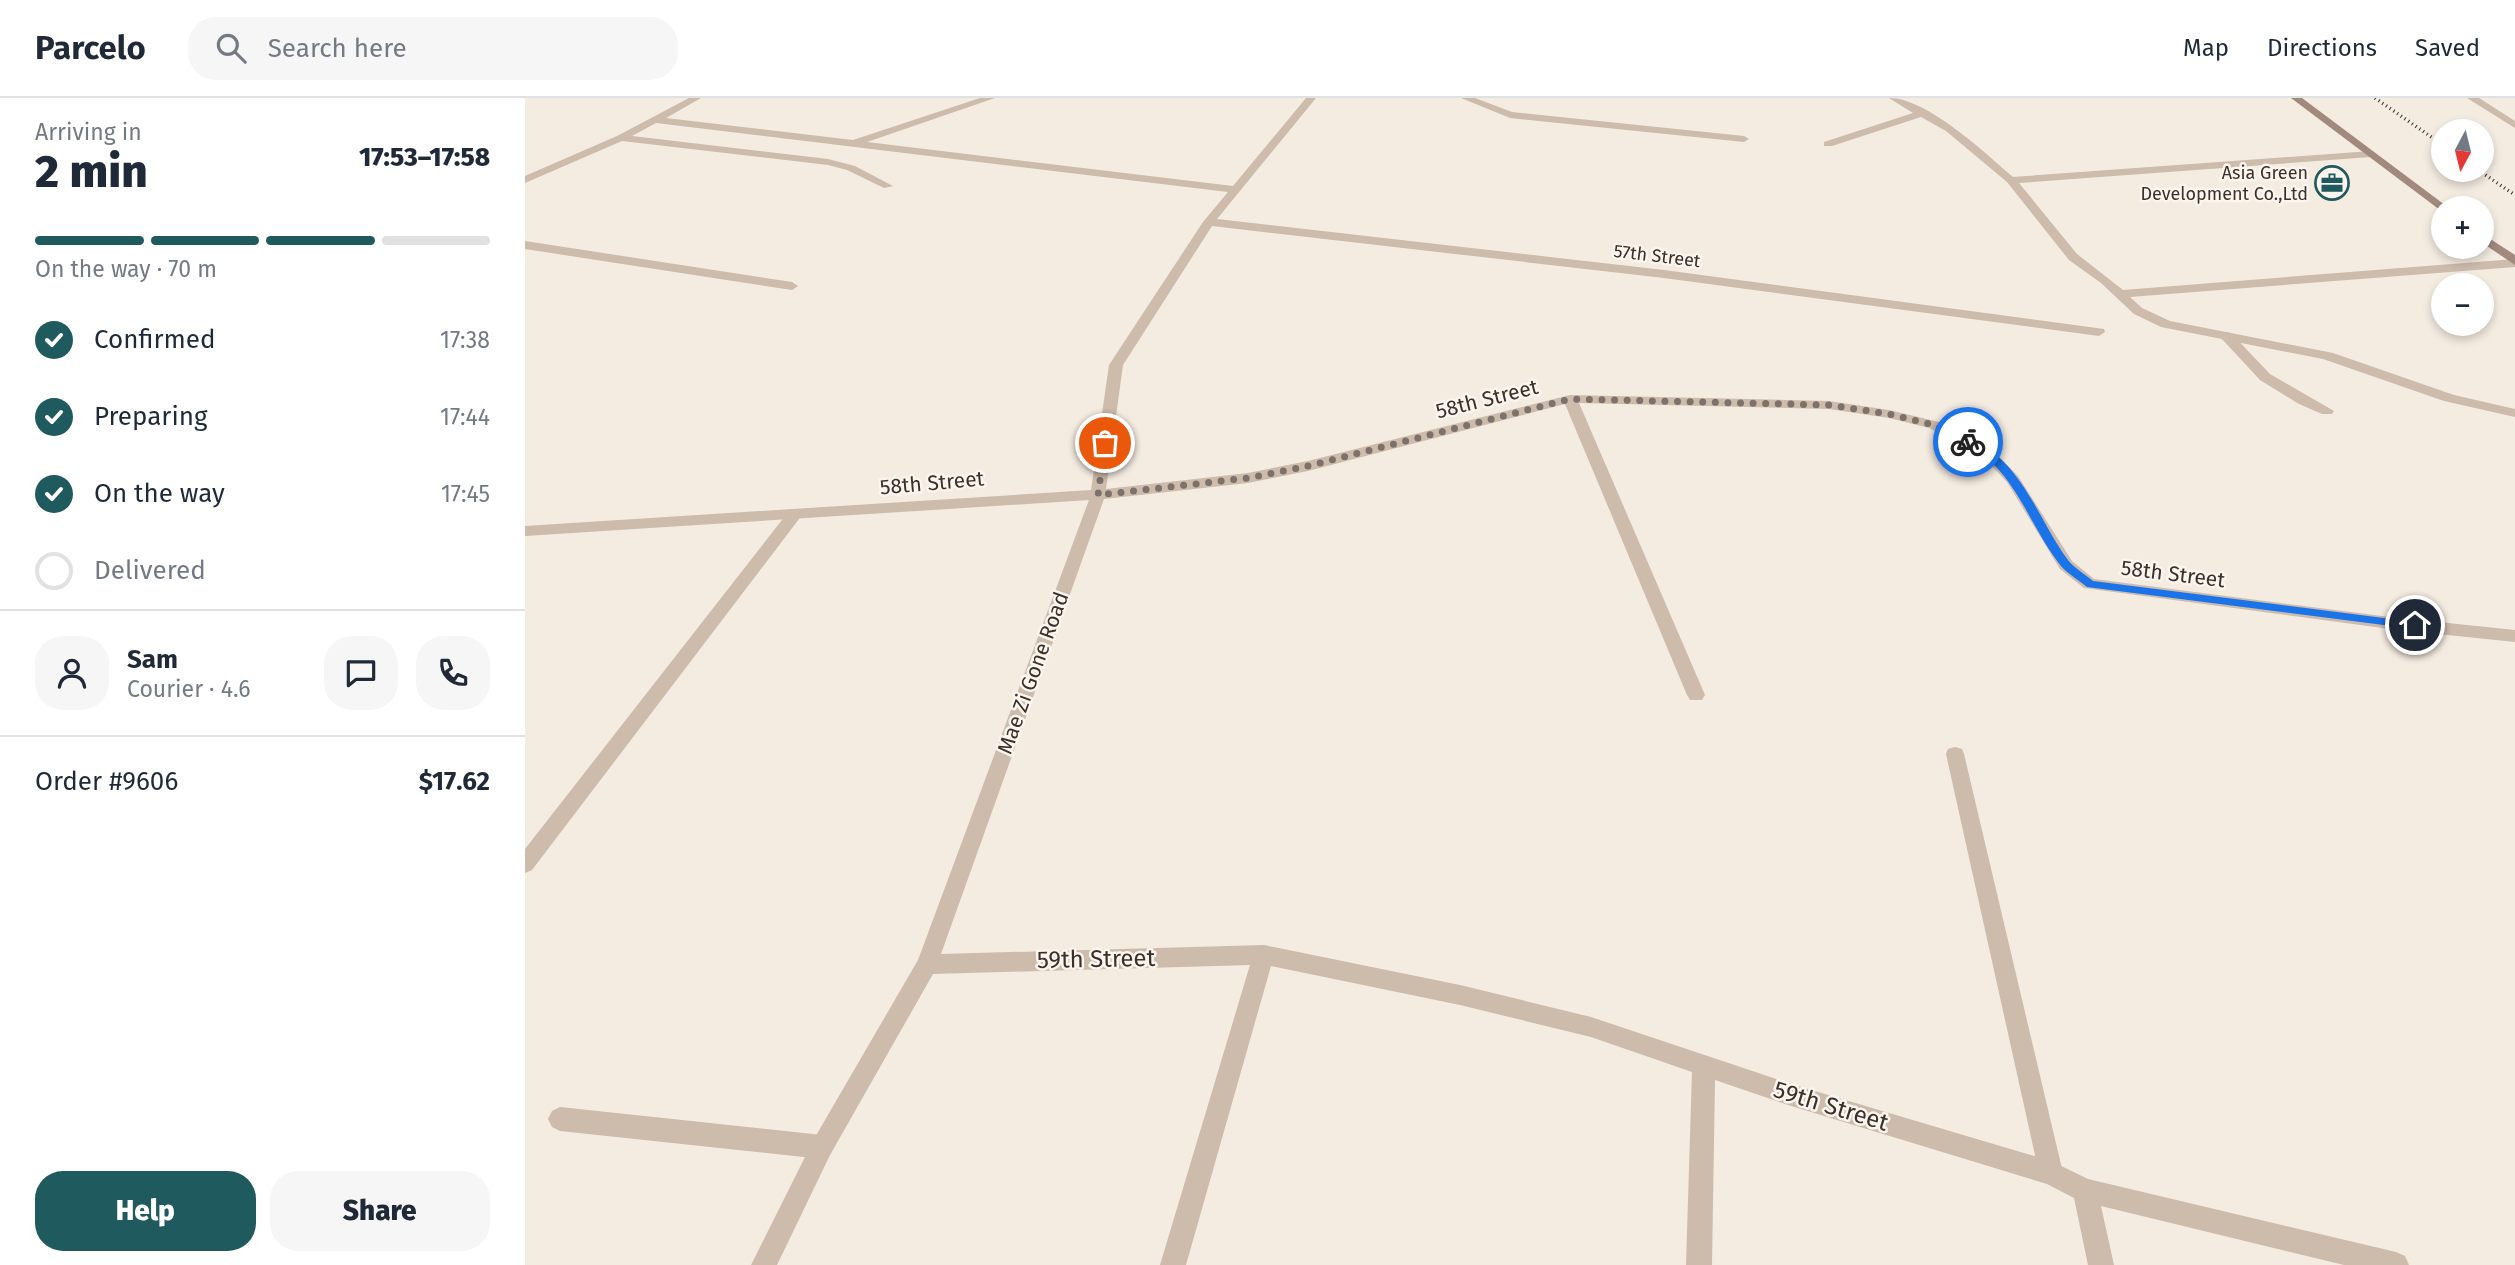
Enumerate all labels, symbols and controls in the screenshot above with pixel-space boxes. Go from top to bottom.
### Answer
search box [188,17,678,80]
text: Parcelo [35,28,146,68]
icon: search [212,29,250,67]
text: Search here [268,33,407,64]
text: Map [2183,34,2229,62]
text: Directions [2267,34,2377,62]
text: Saved [2415,34,2480,62]
text: Arriving in [35,118,142,146]
north arrow [2431,119,2494,182]
map controls [2431,119,2494,336]
text: 17:53–17:58 [359,142,490,173]
text: 2 min [35,144,148,199]
place label: Asia Green Development Co.,Ltd [2140,162,2308,205]
office icon: Asia Green Development Co.,Ltd [2313,164,2351,202]
button: + [2431,196,2494,259]
street label: 57th Street [1612,240,1702,272]
text: On the way · 70 m [35,255,217,283]
button: − [2431,273,2494,336]
icon: check [35,321,73,359]
text: Confirmed [94,324,215,355]
text: 17:38 [440,326,490,354]
street label: 58th Street [1433,374,1541,424]
icon: check [35,398,73,436]
text: Preparing [94,401,207,432]
text: 17:44 [440,403,490,431]
courier [1933,407,2003,477]
pin [1075,413,1135,473]
icon: bike [1949,423,1987,461]
icon: bag [1086,424,1124,462]
street label: 58th Street [879,465,986,501]
icon: check [35,475,73,513]
text: On the way [94,478,225,509]
text: 17:45 [441,480,490,508]
text: Delivered [94,555,206,586]
street label: 58th Street [2120,555,2227,593]
street label: Mae Zi Gone Road [992,588,1074,758]
pin [2385,595,2445,655]
icon: home [2396,606,2434,644]
button: person [35,636,109,710]
button: chat [324,636,398,710]
button: phone [416,636,490,710]
text: Sam [127,644,178,675]
text: Courier · 4.6 [127,675,251,703]
text: Order #9606 [35,766,178,797]
text: $17.62 [419,766,490,797]
street label: 59th Street [1037,944,1156,974]
street label: 59th Street [1770,1075,1892,1137]
button: Help [35,1171,256,1251]
button: Share [270,1171,490,1251]

